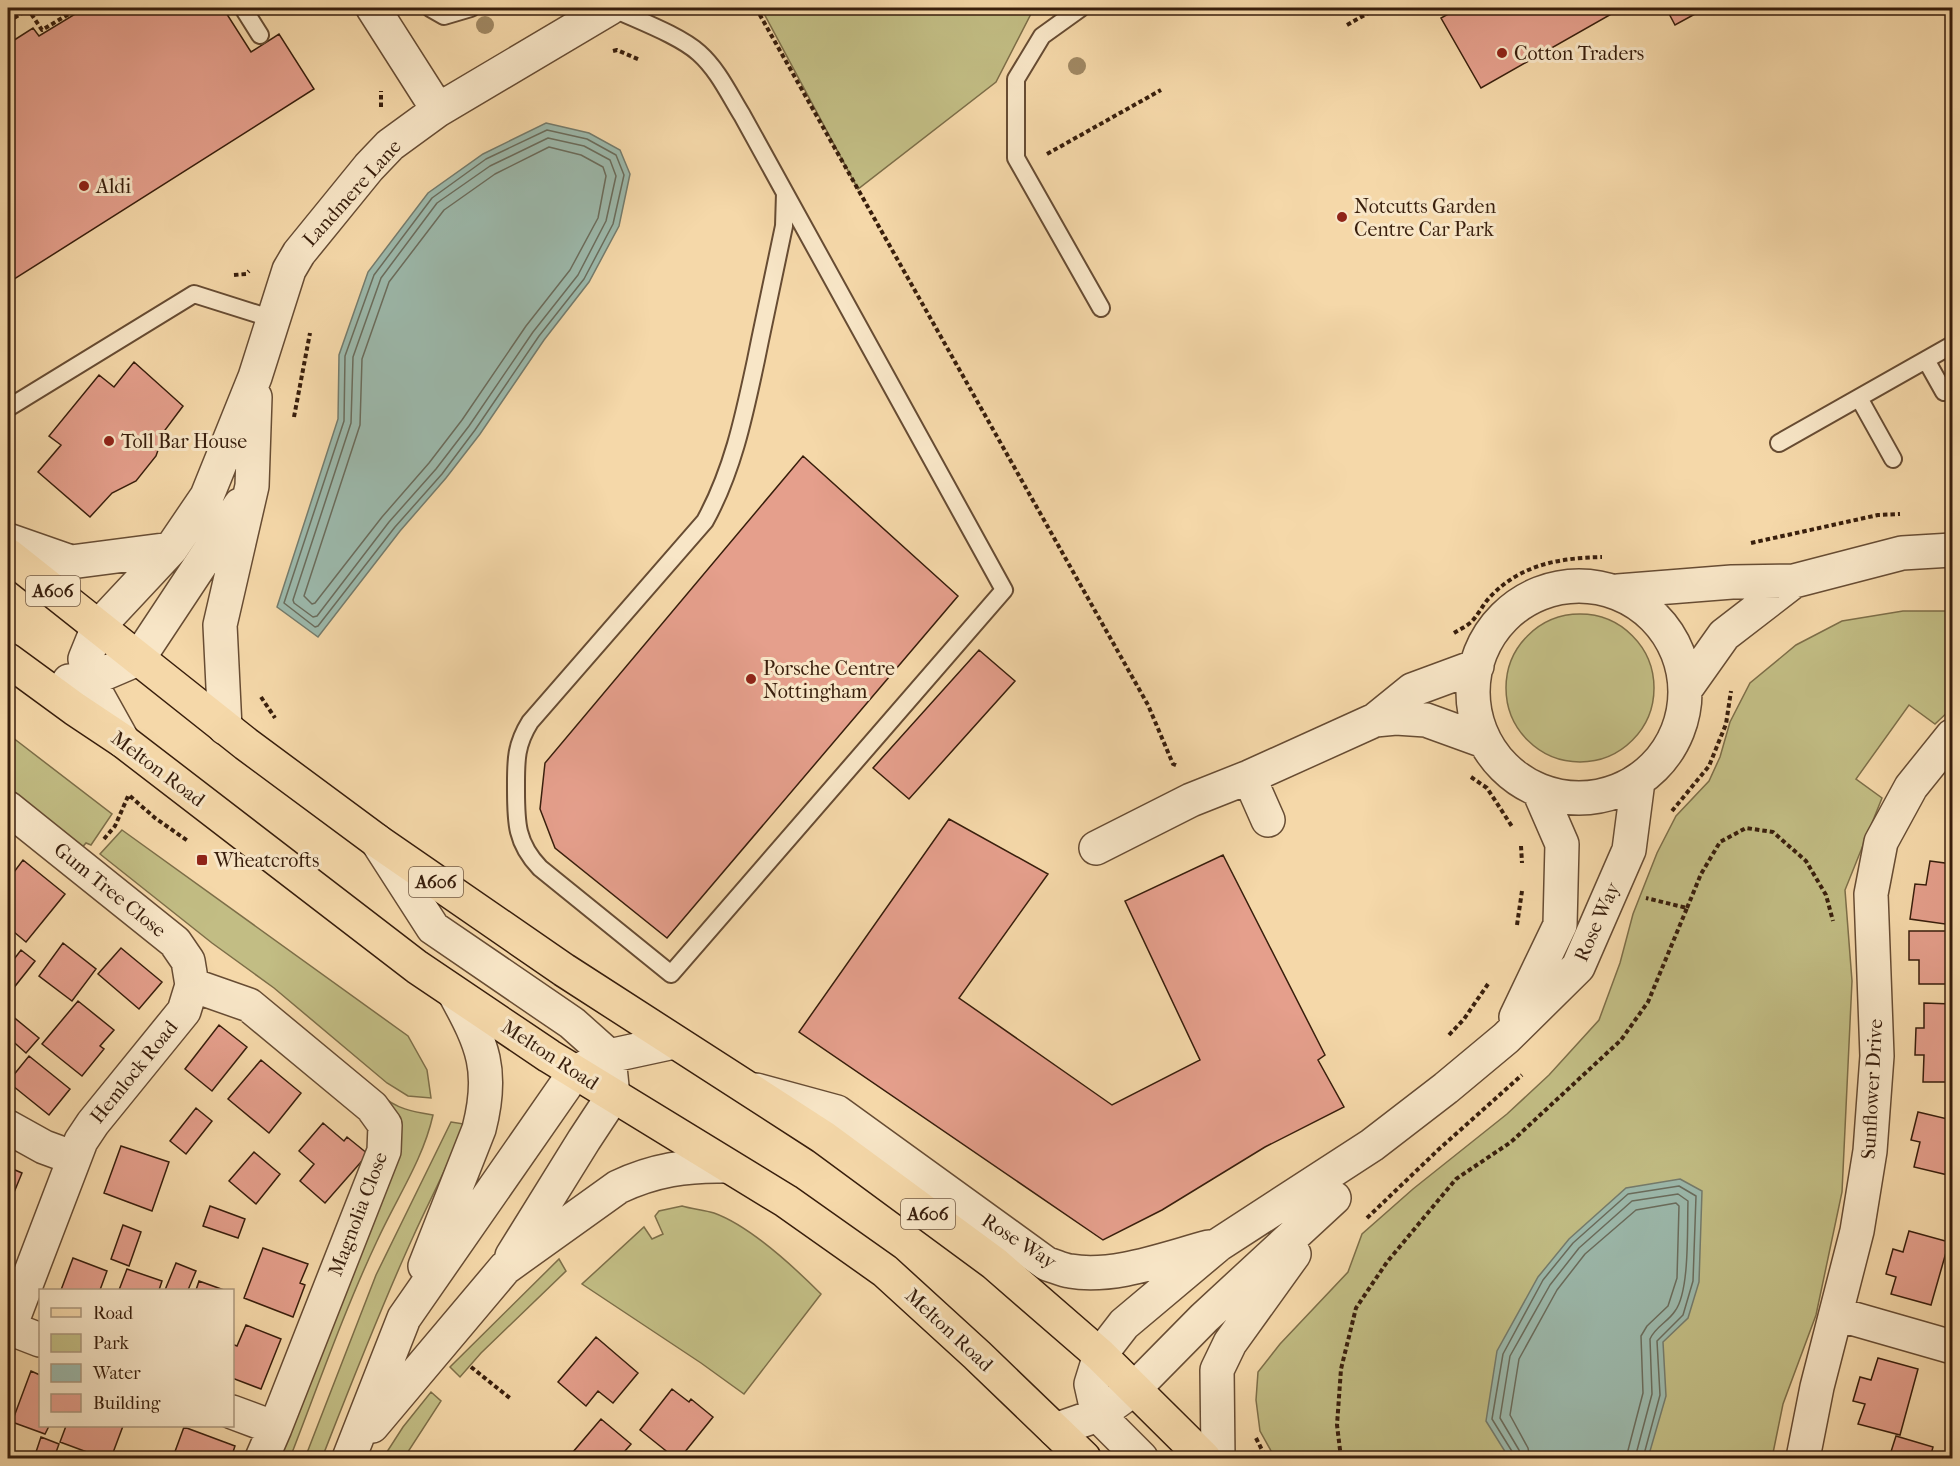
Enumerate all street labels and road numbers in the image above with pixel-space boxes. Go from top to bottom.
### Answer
street label: Landmere Lane [298,135,406,251]
road number: A606 [26,576,80,606]
street label: Melton Road [107,726,210,812]
street label: Gum Tree Close [49,838,171,942]
road number: A606 [409,867,463,897]
street label: Rose Way [1569,878,1625,965]
street label: Hemlock Road [86,1015,183,1128]
street label: Melton Road [497,1015,604,1095]
street label: Sunflower Drive [1857,1018,1887,1160]
street label: Magnolia Close [324,1149,392,1279]
road number: A606 [901,1199,955,1229]
street label: Rose Way [978,1209,1062,1274]
street label: Melton Road [901,1284,998,1377]

